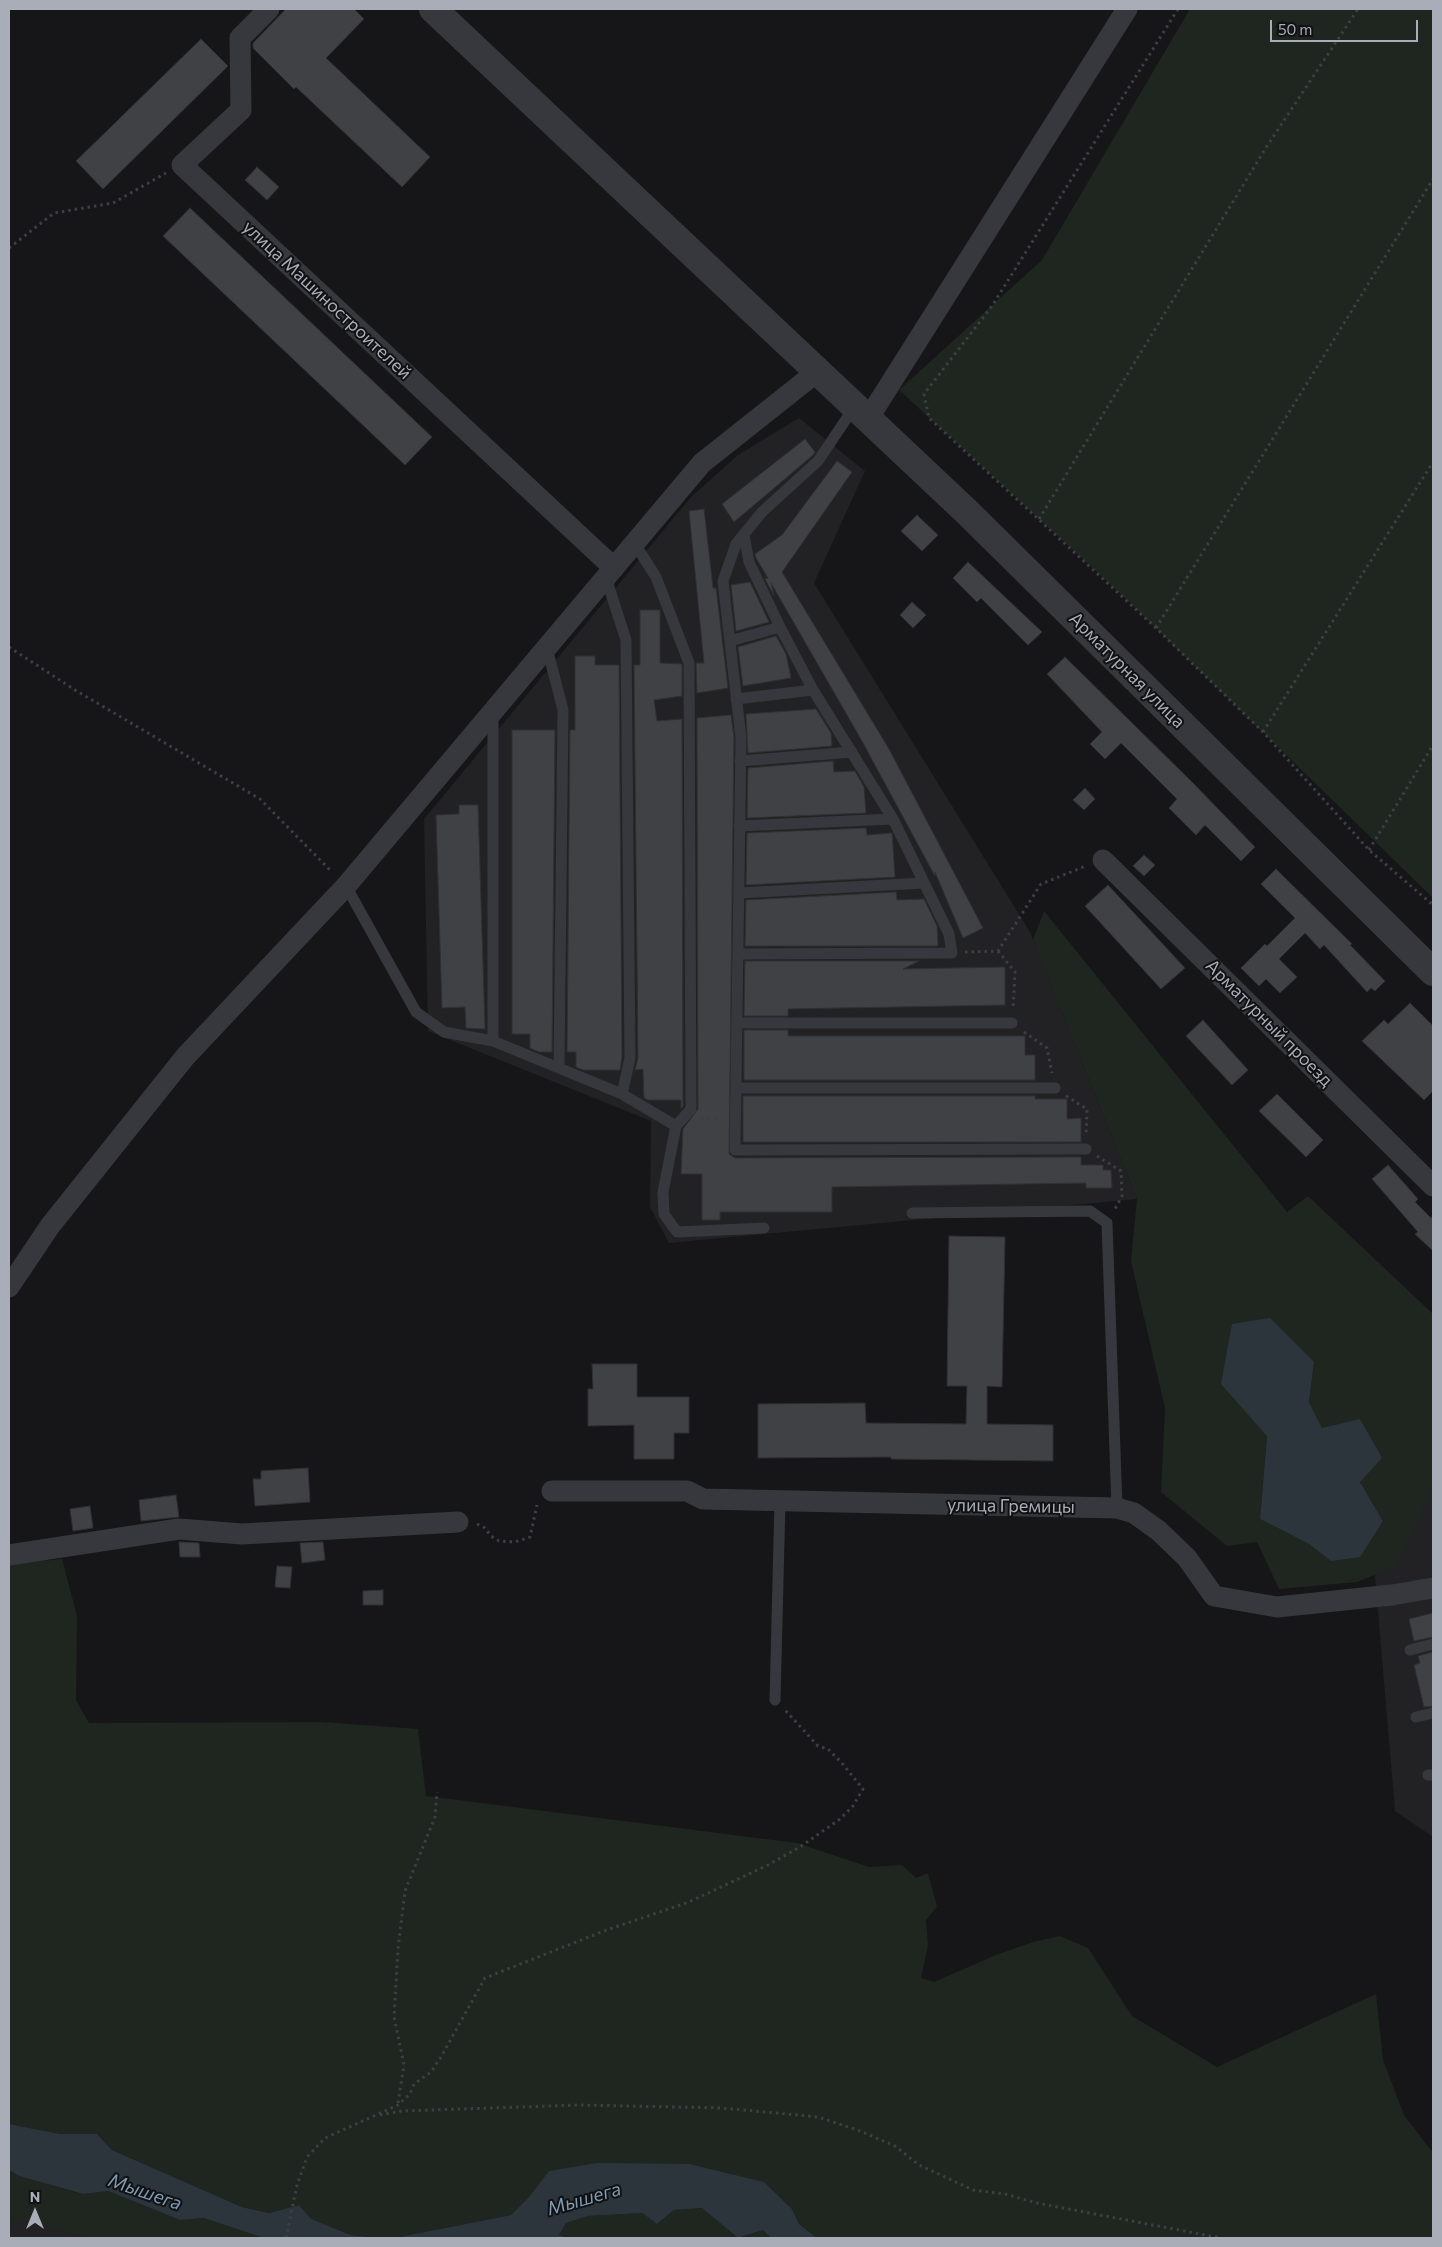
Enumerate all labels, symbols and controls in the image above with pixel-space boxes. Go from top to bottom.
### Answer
scale bar [1272,10,1420,42]
text: 50 m [1278,20,1312,38]
street label: улица Машиностроителей [238,216,416,384]
street label: Арматурная улица [1065,608,1189,732]
street label: Арматурный проезд [1201,955,1337,1091]
street label: улица Гремицы [947,1494,1075,1518]
water label: Мышега [105,2169,185,2215]
water label: Мышега [544,2178,624,2220]
north arrow [10,2187,60,2237]
text: N [30,2188,40,2205]

